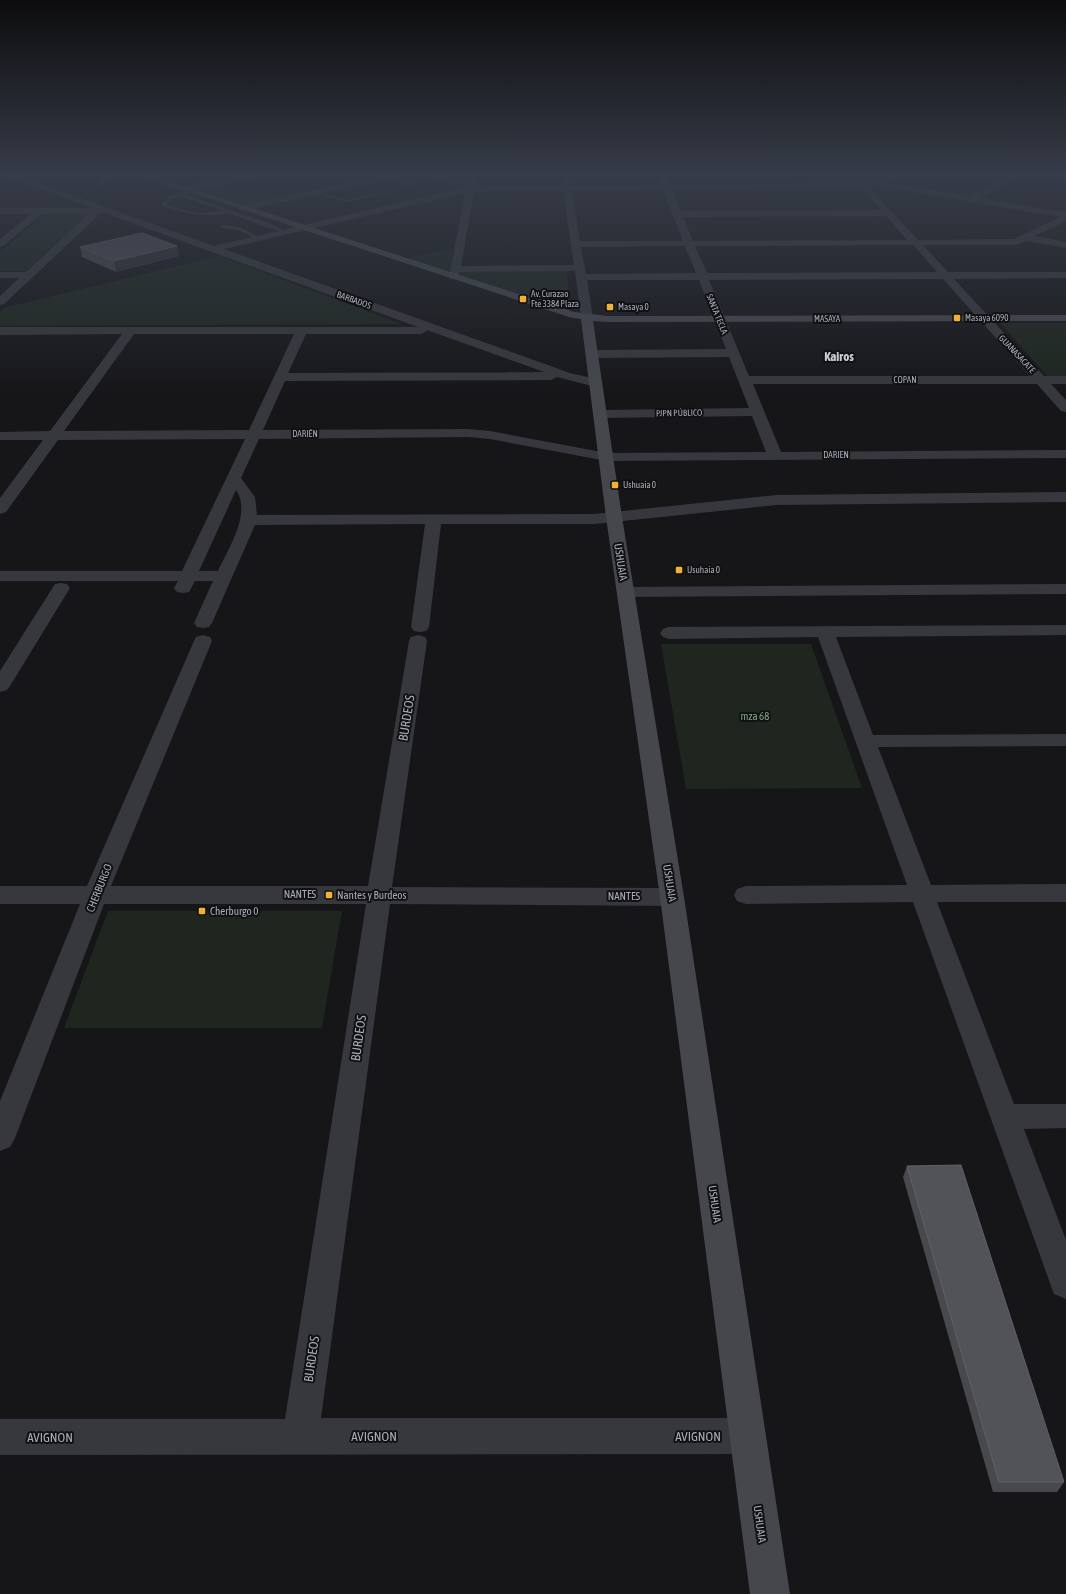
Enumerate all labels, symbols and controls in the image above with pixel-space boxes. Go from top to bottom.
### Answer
street label: BARBADOS [335,289,373,311]
place label: Av. Curazao Fte 3384 Plaza [531,289,579,309]
street label: SANTA TECLA [704,292,730,336]
marker: Av. Curazao Fte 3384 Plaza [518,294,528,304]
marker: Masaya 0 [605,302,615,312]
place label: Masaya 0 [618,302,649,312]
marker: Masaya 6090 [952,313,962,323]
place label: Masaya 6090 [965,313,1009,323]
street label: MASAYA [814,314,841,324]
street label: GUANASACATE [997,333,1037,375]
district label: Kairos [824,349,854,364]
street label: COPAN [894,375,916,385]
street label: PJPN PÚBLICO [656,408,702,418]
street label: DARIÉN [292,429,318,439]
street label: DARIEN [823,450,849,460]
marker: Ushuaia 0 [610,480,620,490]
place label: Ushuaia 0 [623,480,656,490]
street label: USHUAIA [612,543,630,582]
marker: Usuhaia 0 [674,565,684,575]
place label: Usuhaia 0 [687,565,720,575]
street label: BURDEOS [395,694,418,742]
park label: mza 68 [741,710,769,722]
street label: CHERBURGO [84,862,114,914]
street label: USHUAIA [661,864,679,903]
street label: NANTES [284,888,317,900]
place label: Nantes y Burdeos [337,889,407,901]
marker: Nantes y Burdeos [324,890,334,900]
street label: NANTES [608,890,641,902]
place label: Cherburgo 0 [210,905,258,917]
marker: Cherburgo 0 [197,906,207,916]
street label: BURDEOS [348,1014,369,1062]
street label: USHUAIA [706,1185,724,1224]
street label: BURDEOS [301,1335,322,1383]
street label: AVIGNON [351,1429,397,1444]
street label: AVIGNON [675,1429,721,1444]
street label: AVIGNON [27,1430,73,1445]
street label: USHUAIA [751,1505,769,1544]

